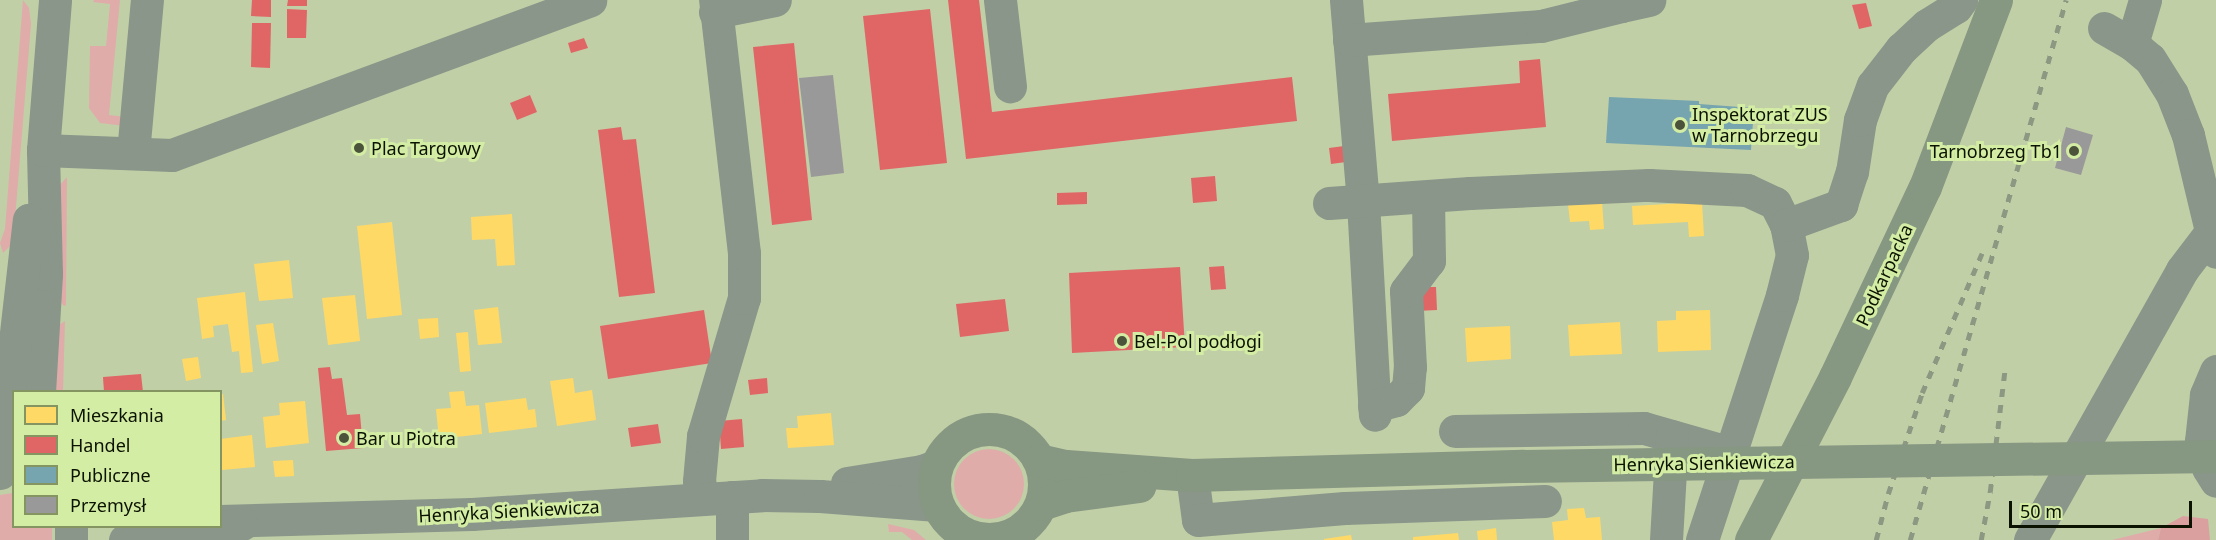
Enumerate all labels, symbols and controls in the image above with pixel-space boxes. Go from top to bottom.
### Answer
place label: Inspektorat ZUS w Tarnobrzegu [1692,104,1828,146]
marker: Inspektorat ZUS w Tarnobrzegu [1673,118,1687,132]
place label: Plac Targowy [371,137,481,159]
place label: Tarnobrzeg Tb1 [1930,140,2062,162]
marker: Plac Targowy [352,141,366,155]
marker: Tarnobrzeg Tb1 [2067,144,2081,158]
street label: Podkarpacka [1851,221,1917,329]
place label: Bel-Pol podłogi [1134,330,1262,352]
marker: Bel-Pol podłogi [1115,334,1129,348]
legend [12,390,222,528]
text: Mieszkania [70,403,164,427]
place label: Bar u Piotra [356,427,456,449]
marker: Bar u Piotra [337,431,351,445]
text: Handel [70,433,130,457]
street label: Henryka Sienkiewicza [1613,451,1795,475]
text: Publiczne [70,463,151,487]
scale bar [2012,489,2195,527]
text: Przemysł [70,493,146,517]
street label: Henryka Sienkiewicza [418,495,600,527]
text: 50 m [2020,499,2062,523]

